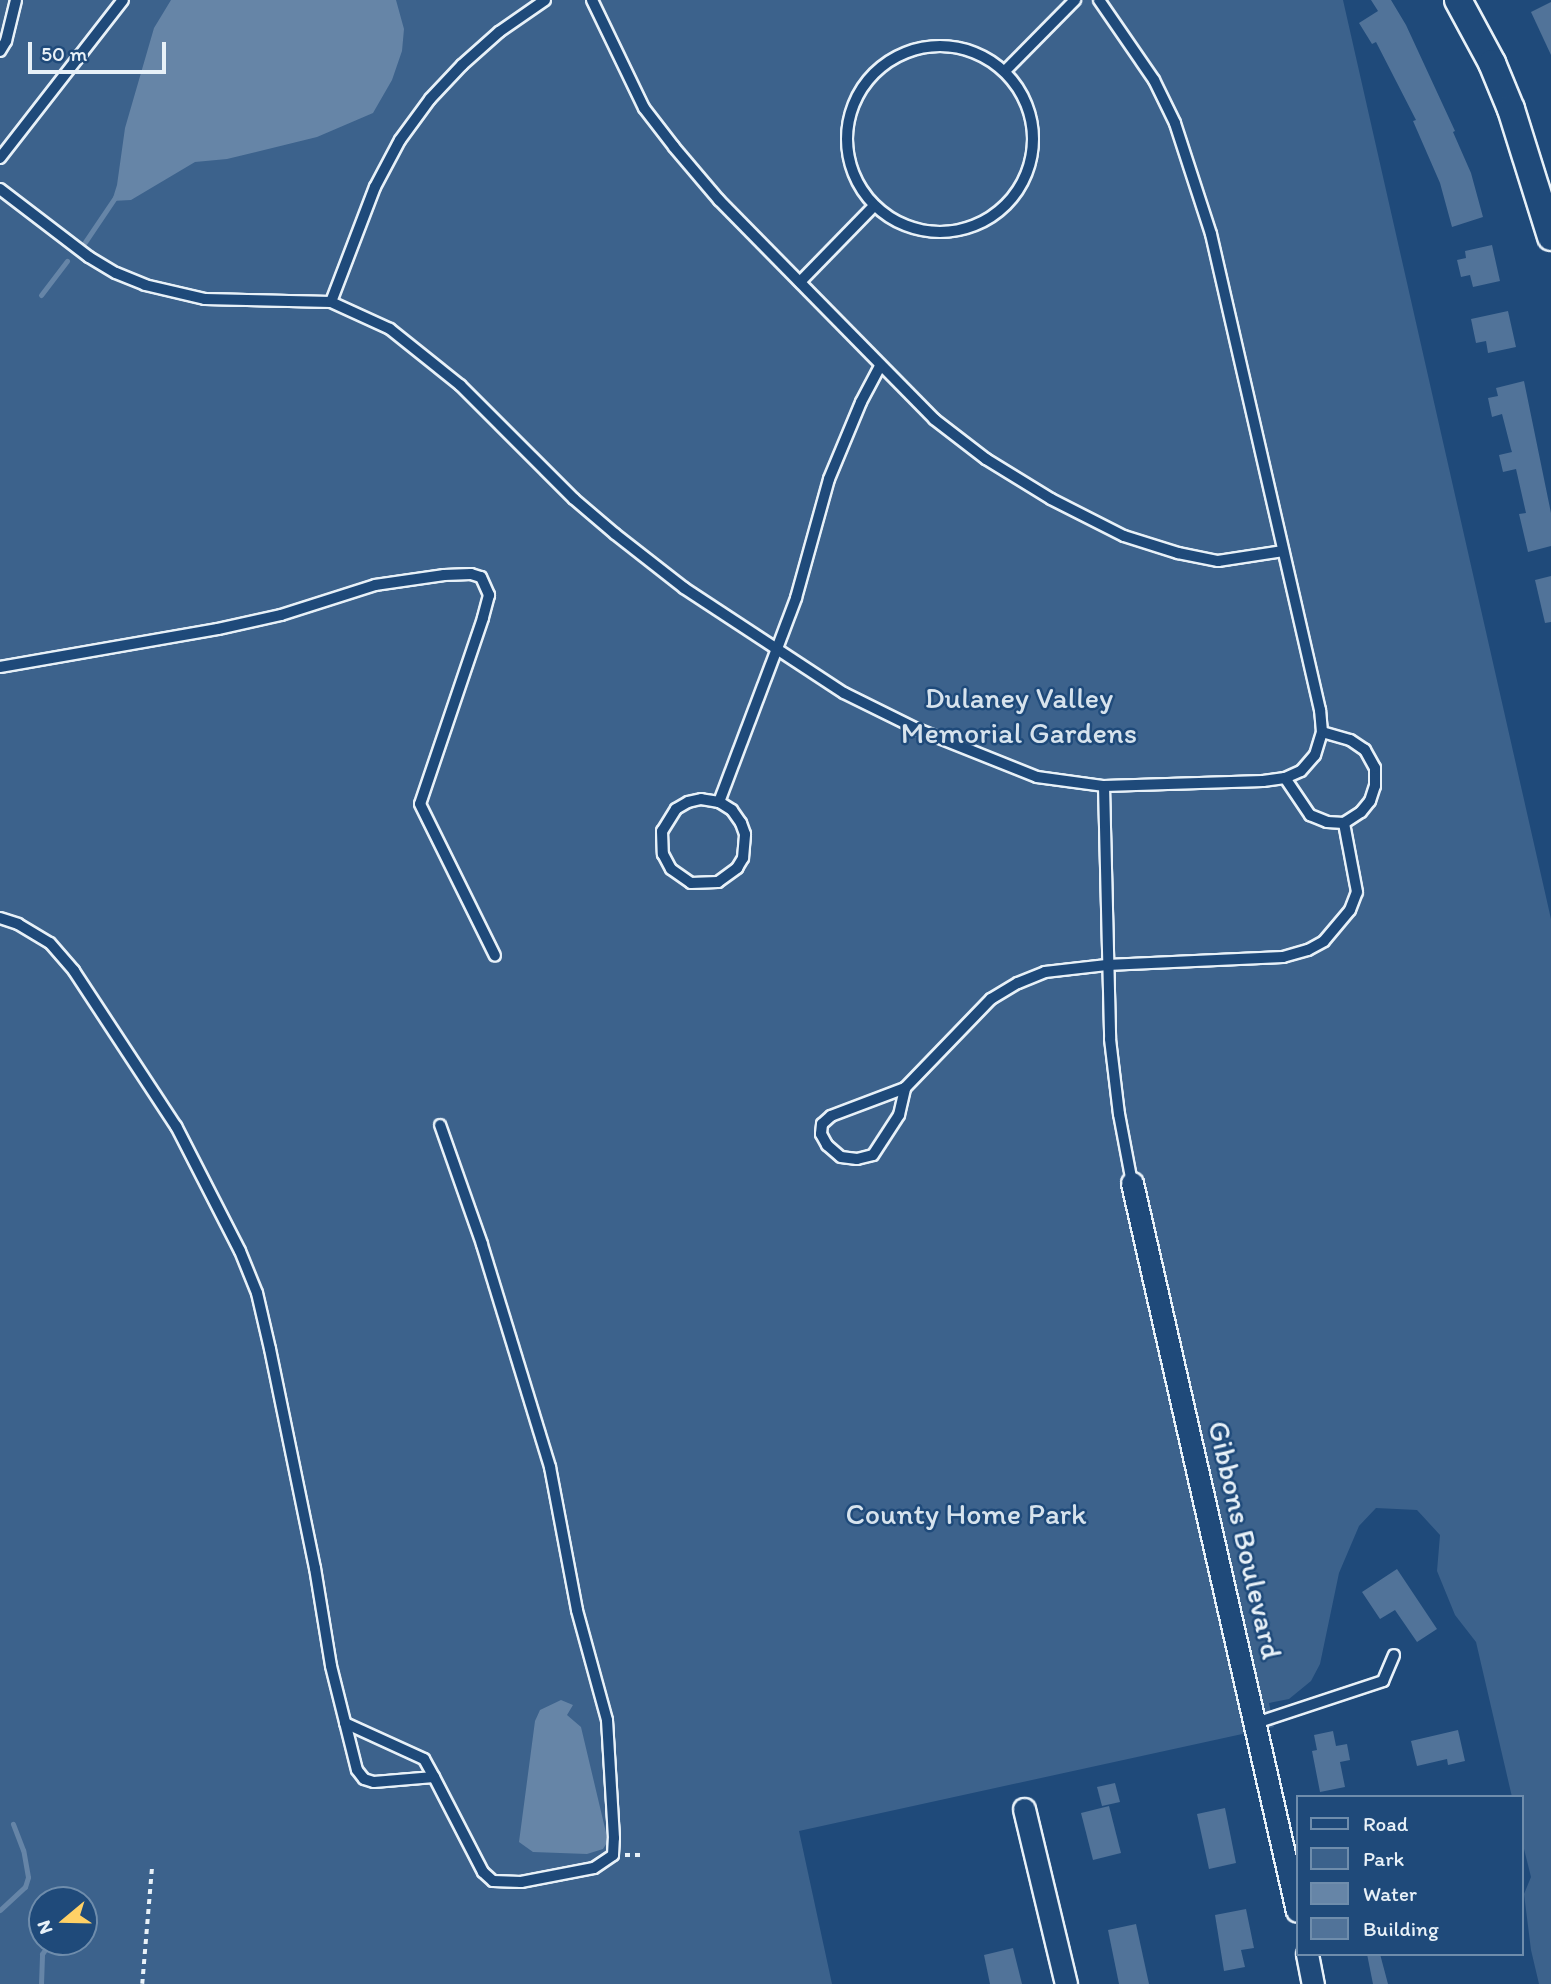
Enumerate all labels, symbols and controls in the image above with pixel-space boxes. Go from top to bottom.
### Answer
scale bar [32,28,170,72]
text: 50 m [41,41,87,66]
park label: Dulaney Valley Memorial Gardens [900,680,1138,750]
street label: Gibbons Boulevard [1200,1417,1290,1663]
park label: County Home Park [845,1496,1087,1532]
legend [1296,1795,1523,1956]
text: Road [1363,1811,1408,1836]
text: Park [1363,1846,1404,1871]
text: Water [1363,1881,1417,1906]
north arrow [28,1886,98,1956]
text: Building [1363,1916,1439,1941]
text: N [32,1918,58,1937]

